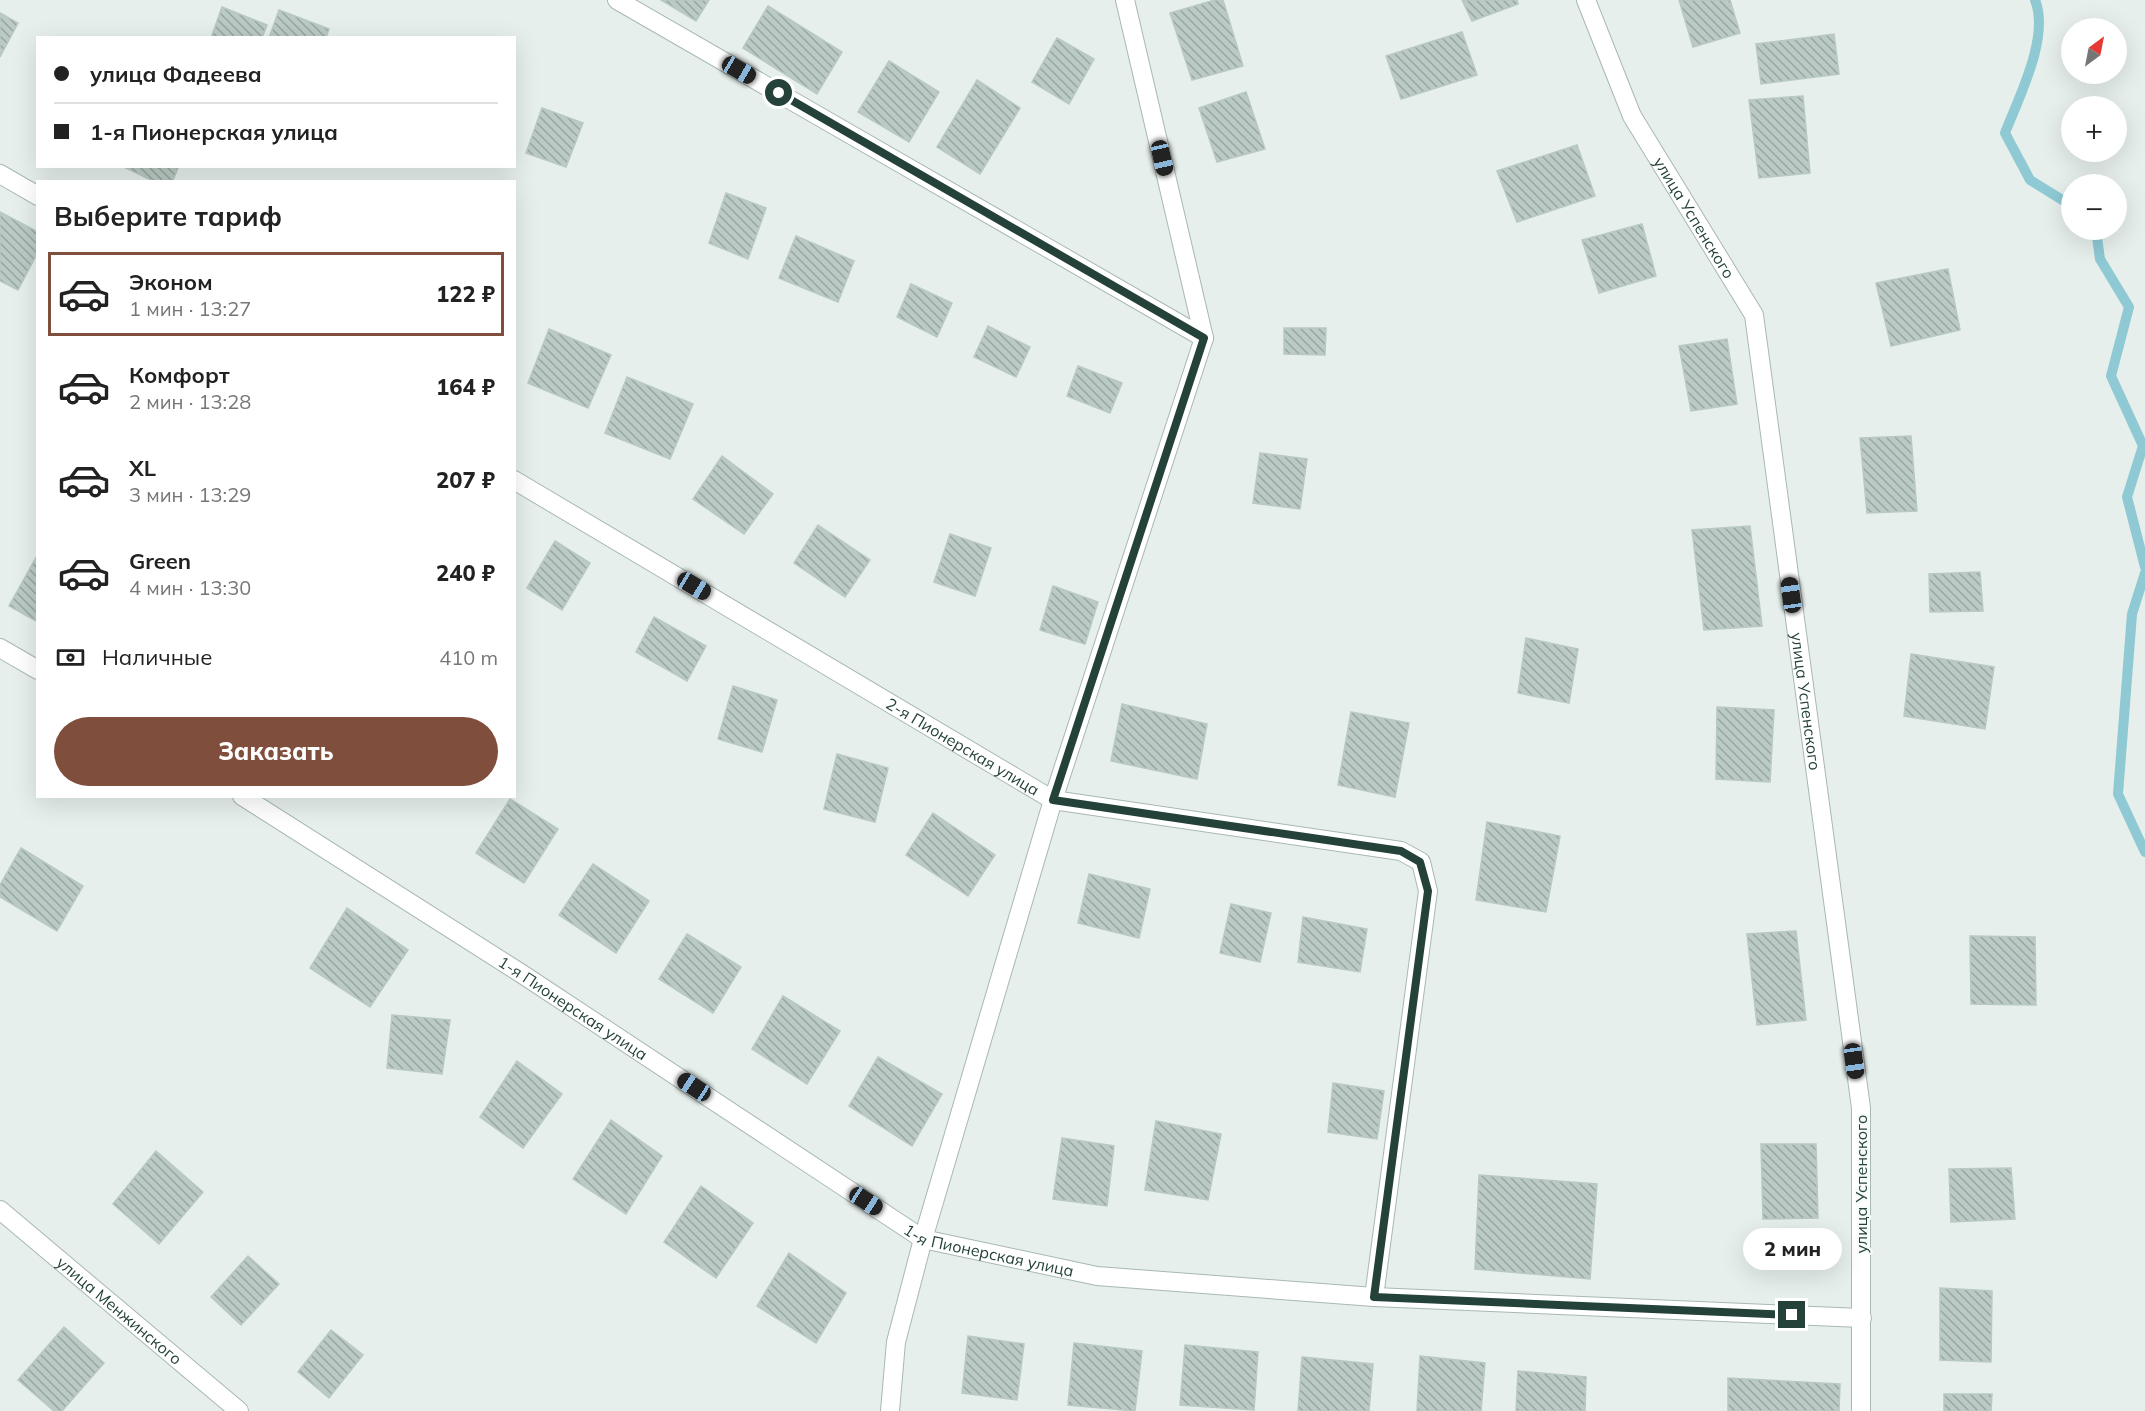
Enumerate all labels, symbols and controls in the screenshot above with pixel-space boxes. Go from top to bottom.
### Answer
north arrow [2061,18,2127,84]
map controls [2061,18,2127,240]
car [719,53,759,87]
text: улица Фадеева [90,60,262,88]
route start [765,79,792,106]
button: + [2061,96,2127,162]
text: 1-я Пионерская улица [90,118,338,146]
car [1149,138,1175,178]
street label: улица Успенского [1649,153,1739,282]
button: − [2061,174,2127,240]
text: Выберите тариф [54,199,282,233]
icon: car [57,267,111,321]
text: Эконом [129,268,213,296]
text: 122 ₽ [436,280,495,308]
text: 1 мин · 13:27 [129,296,251,321]
icon: car [57,360,111,414]
text: Комфорт [129,361,230,389]
text: 164 ₽ [436,373,495,401]
text: 2 мин · 13:28 [129,389,251,414]
icon: car [57,453,111,507]
text: XL [129,454,156,482]
text: 207 ₽ [436,466,495,494]
text: 3 мин · 13:29 [129,482,251,507]
icon: car [57,546,111,600]
text: Green [129,547,191,575]
text: 240 ₽ [436,559,495,587]
car [674,569,714,603]
text: 4 мин · 13:30 [129,575,251,600]
car [1780,576,1802,614]
street label: улица Успенского [1787,631,1825,771]
icon: cash [54,641,87,674]
text: Наличные [102,643,212,671]
text: 410 m [439,645,498,670]
street label: 2-я Пионерская улица [883,693,1043,800]
button: Заказать [54,717,498,786]
street label: 1-я Пионерская улица [495,951,652,1064]
car [1843,1042,1865,1080]
car [674,1070,714,1104]
street label: улица Успенского [1851,1115,1871,1253]
car [846,1184,886,1218]
street label: 1-я Пионерская улица [900,1219,1076,1281]
callout: 2 мин [1742,1228,1842,1270]
text: 2 мин [1764,1236,1821,1261]
street label: улица Менжинского [53,1252,186,1369]
route end [1778,1301,1805,1328]

